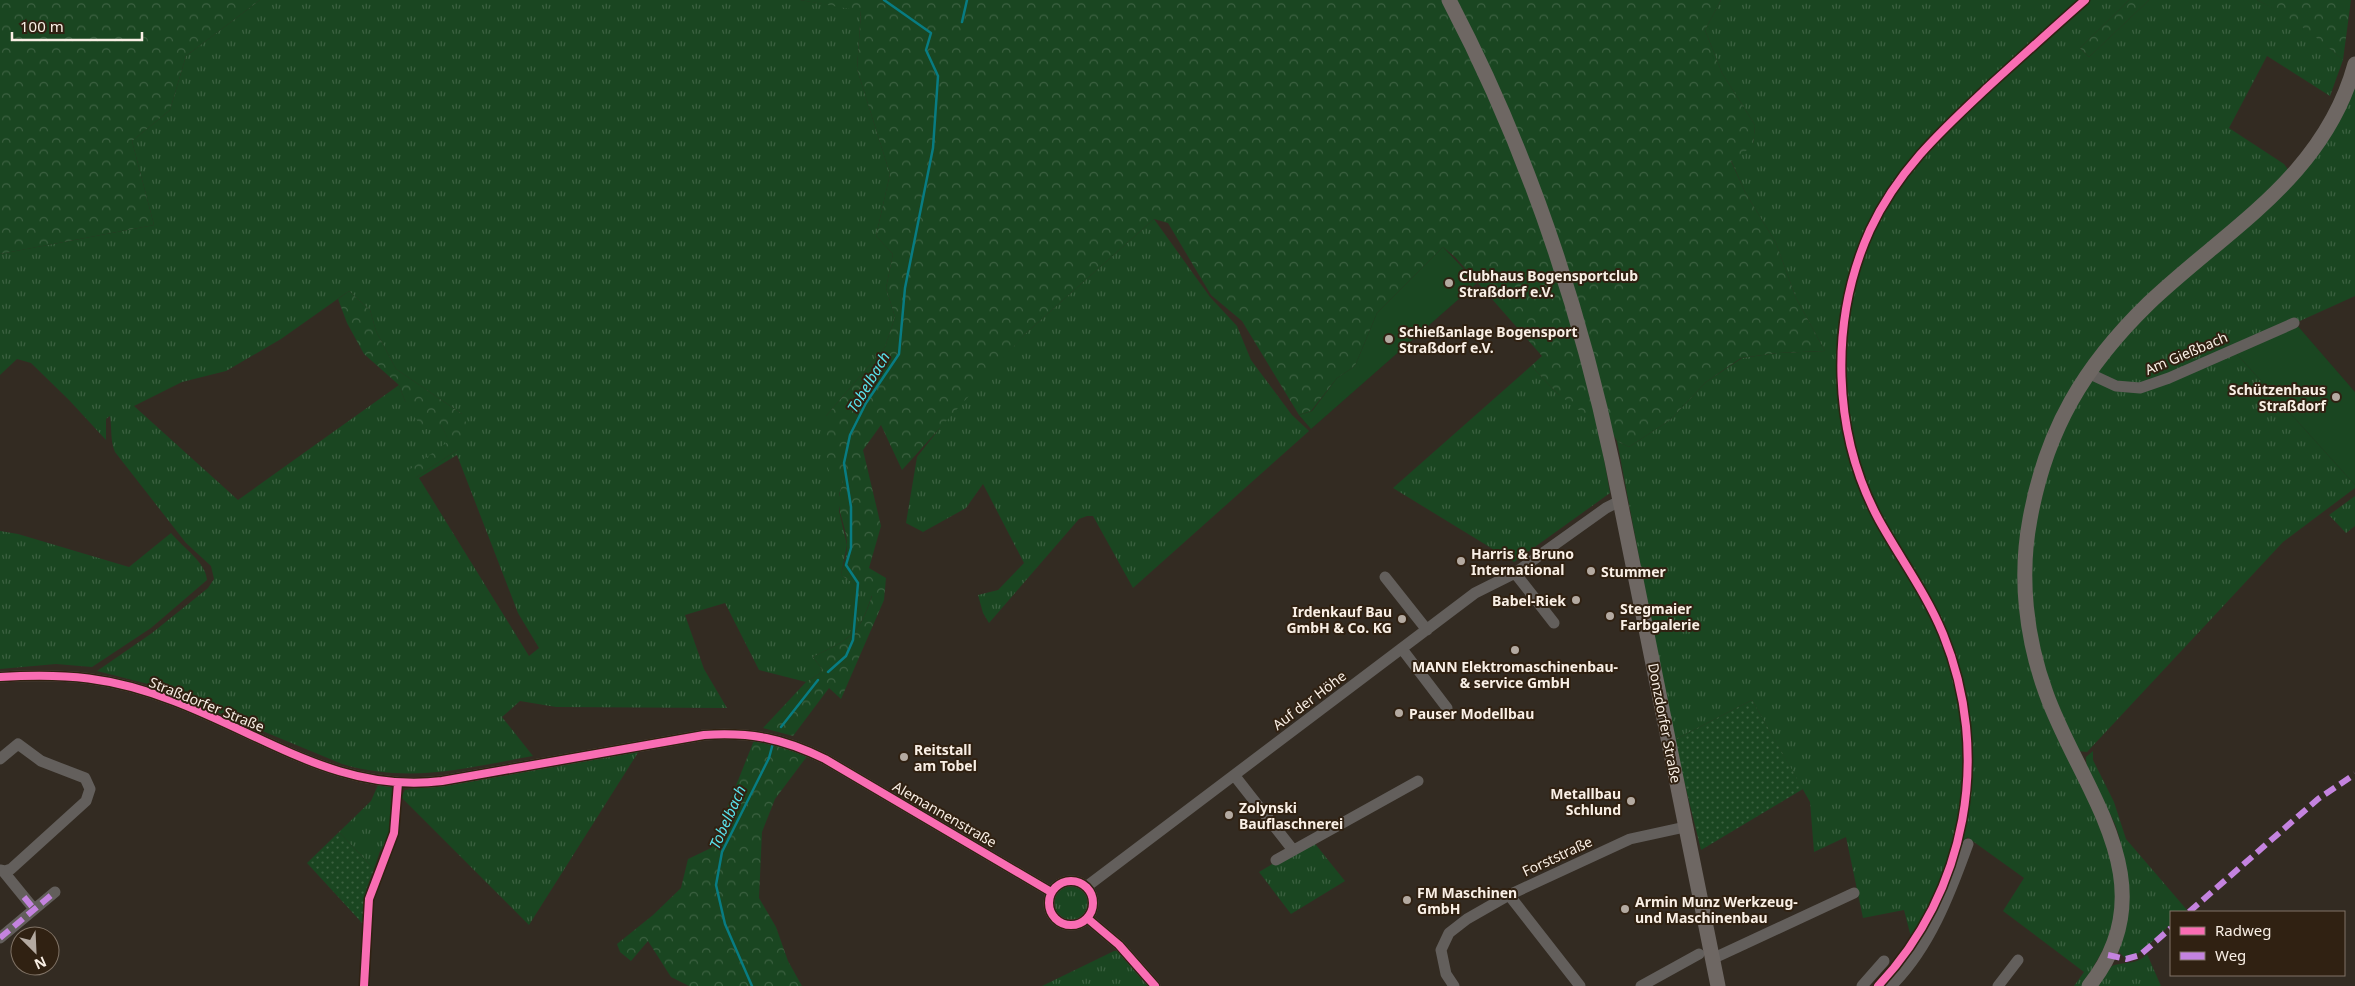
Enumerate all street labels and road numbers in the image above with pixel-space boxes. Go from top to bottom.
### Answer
street label: Am Gießbach [2142,327,2230,379]
street label: Donzdorfer Straße [1644,661,1686,785]
street label: Auf der Höhe [1268,666,1350,734]
street label: Straßdorfer Straße [147,672,268,736]
street label: Alemannenstraße [890,776,1001,852]
street label: Forststraße [1519,831,1595,880]

